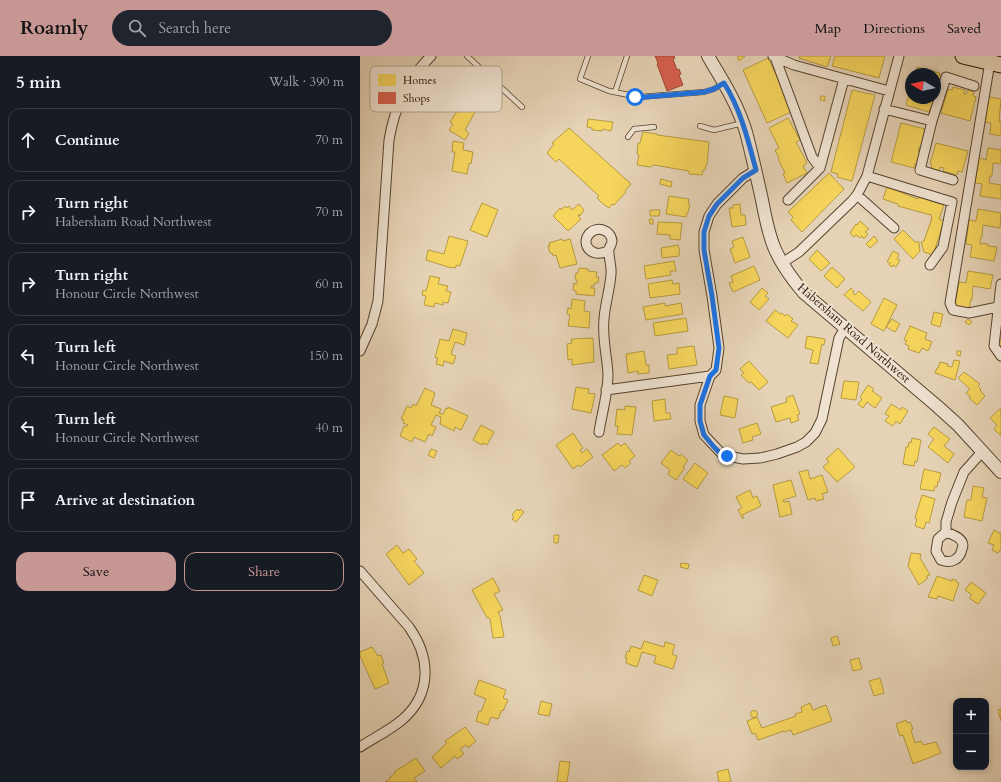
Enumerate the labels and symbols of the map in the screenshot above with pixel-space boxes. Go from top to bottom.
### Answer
legend [370,66,502,112]
north arrow [905,68,941,104]
text: Homes [403,73,436,88]
route start [626,88,644,106]
text: Shops [403,91,430,106]
street label: Habersham Road Northwest [794,280,914,387]
route end [718,447,736,465]

